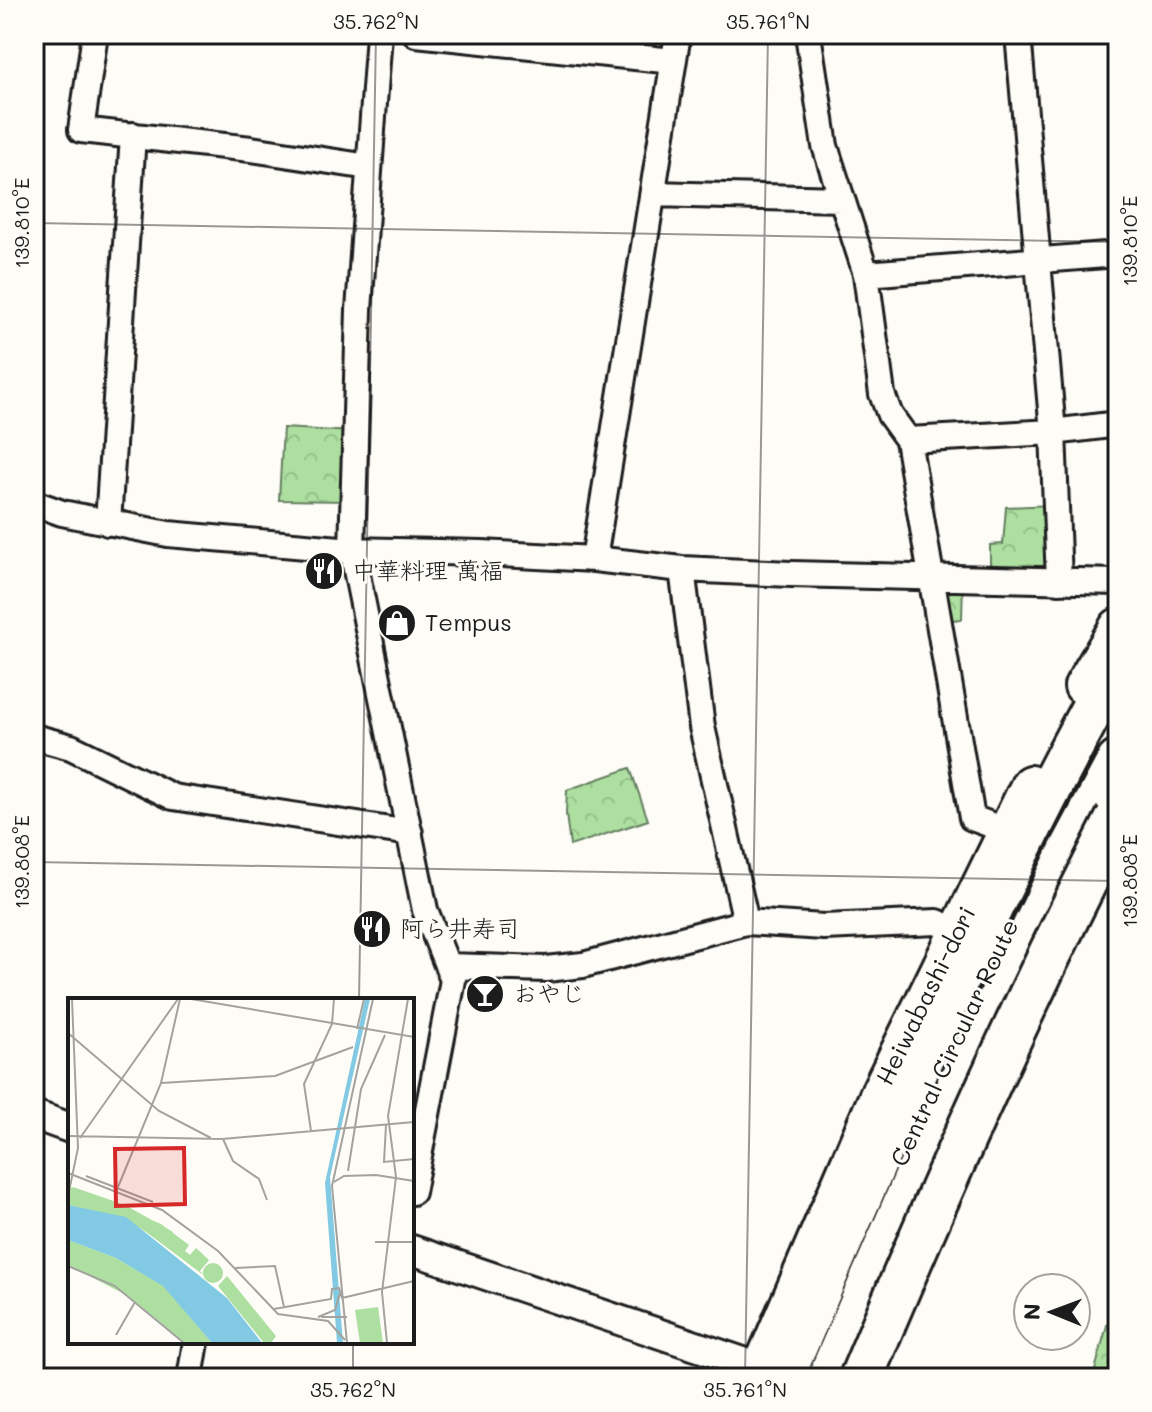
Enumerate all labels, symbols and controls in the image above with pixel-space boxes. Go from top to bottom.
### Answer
text: 35.762°N [333,8,419,34]
text: 35.761°N [726,8,810,34]
text: 139.810°E [8,178,34,268]
text: 139.810°E [1116,196,1142,286]
restaurant icon: 中華料理 萬福 [303,550,345,592]
place label: 中華料理 萬福 [352,554,504,585]
shop icon: Tempus [376,602,418,644]
place label: Tempus [425,606,512,637]
text: 139.808°E [8,815,34,909]
text: 139.808°E [1116,834,1142,928]
street label: Heiwabashi-dori [868,901,982,1090]
restaurant icon: 阿ら井寿司 [351,908,393,950]
place label: 阿ら井寿司 [400,912,520,943]
street label: Central Circular Route [883,914,1025,1171]
bar icon: おやじ [464,973,506,1015]
place label: おやじ [513,977,585,1008]
inset map [68,998,414,1344]
north arrow [1012,1272,1092,1352]
text: N [1017,1303,1046,1320]
text: 35.762°N [310,1376,396,1402]
text: 35.761°N [703,1376,787,1402]

